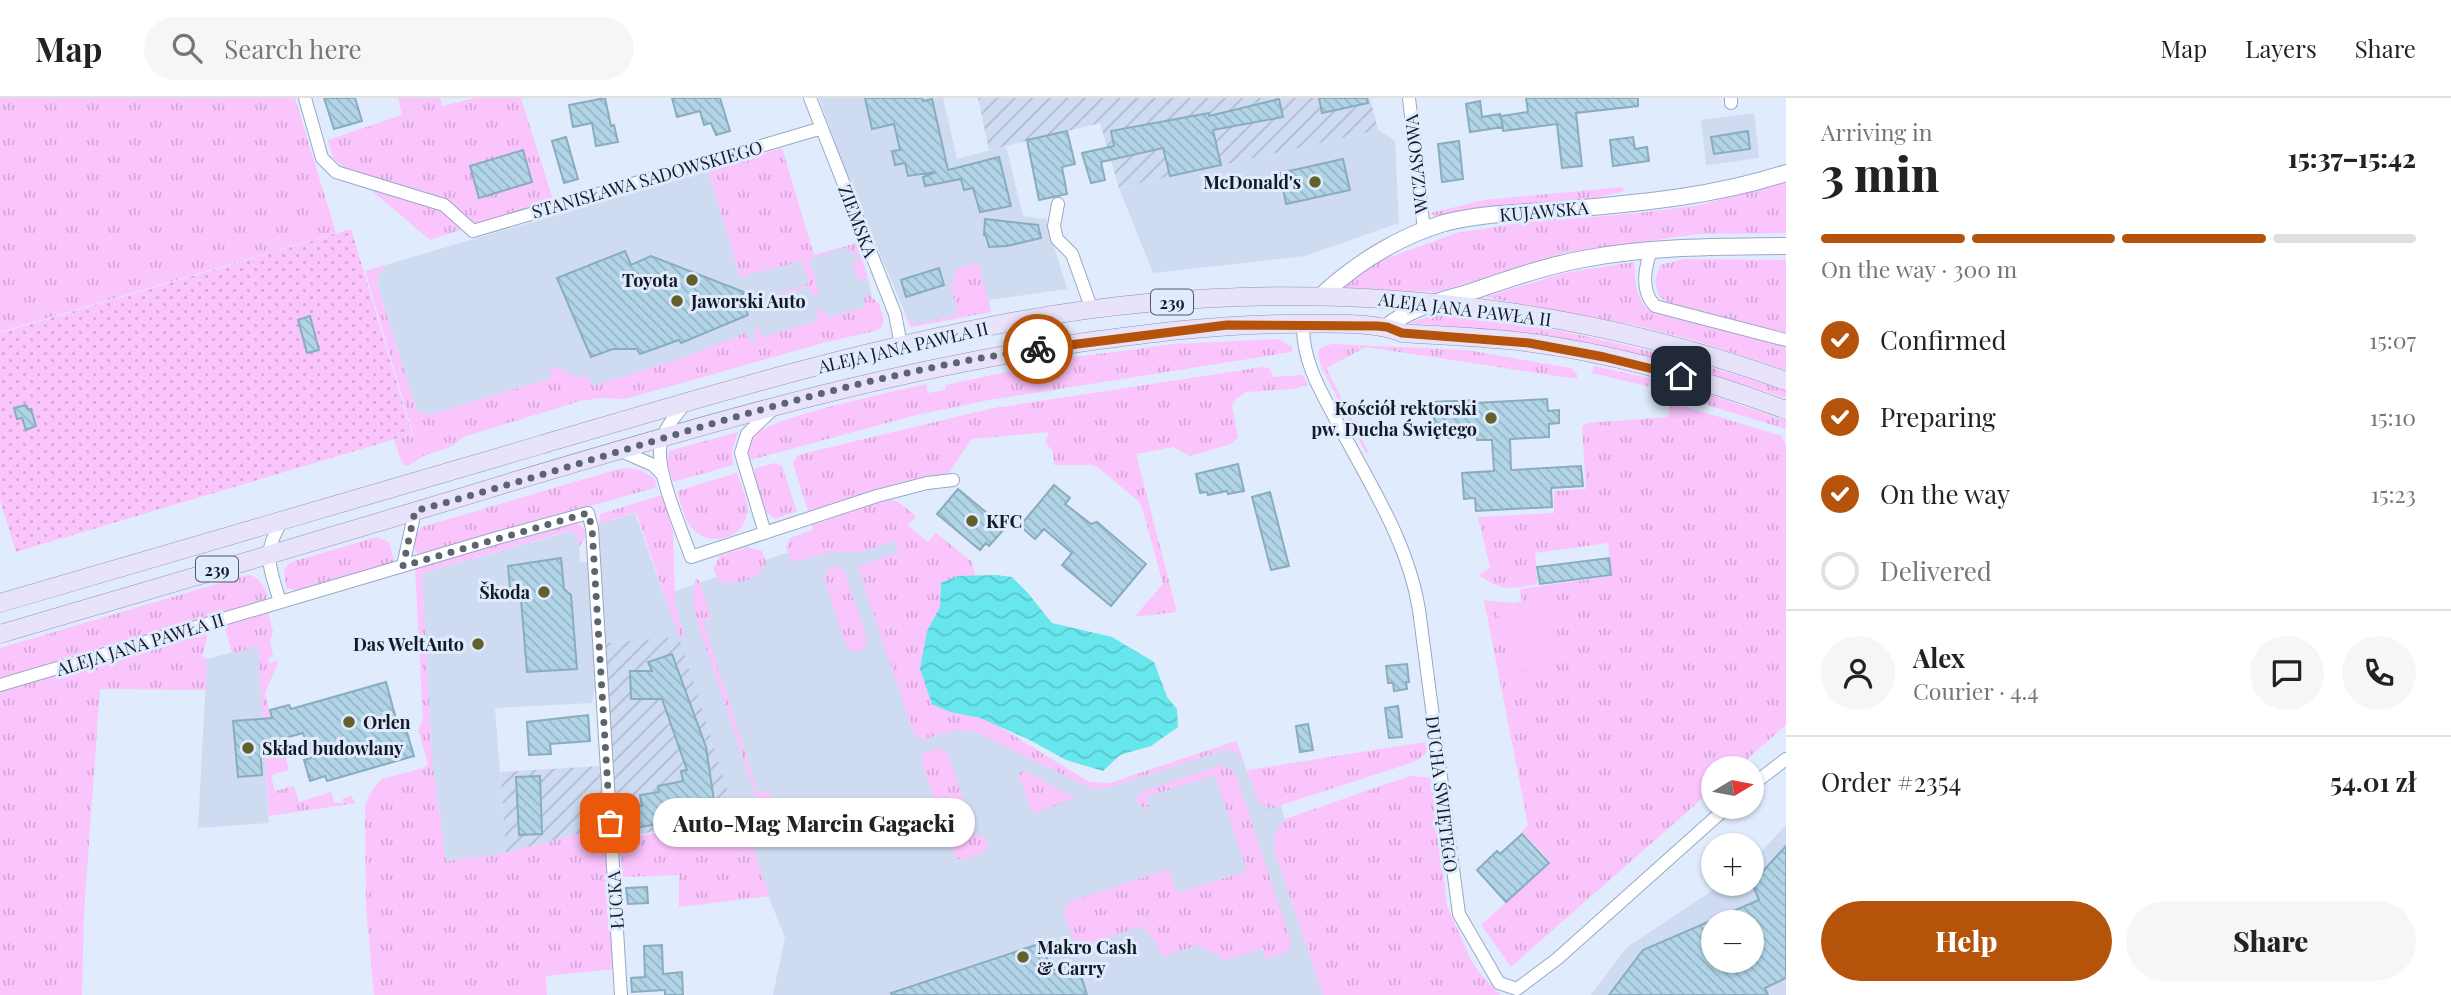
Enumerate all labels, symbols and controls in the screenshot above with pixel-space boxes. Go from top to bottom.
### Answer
search box [144,17,634,80]
text: Map [35,26,102,70]
icon: search [168,29,206,67]
text: Search here [224,31,362,66]
text: Map [2161,32,2207,64]
text: Layers [2245,32,2317,64]
text: Share [2355,32,2416,64]
street label: WCZASOWA [1399,112,1433,216]
text: Arriving in [1821,116,1933,147]
street label: STANISŁAWA SADOWSKIEGO [529,134,765,224]
text: 15:37–15:42 [2288,140,2416,175]
text: 3 min [1821,142,1939,204]
place label: McDonald's [1203,170,1301,194]
marker: McDonald's [1307,174,1323,190]
street label: ZIEMSKA [833,181,883,262]
street label: KUJAWSKA [1498,195,1590,227]
text: On the way · 300 m [1821,253,2017,284]
place label: Toyota [622,268,679,292]
marker: Toyota [684,272,700,288]
street label: ALEJA JANA PAWŁA II [1376,286,1553,332]
place label: Jaworski Auto [690,289,806,313]
road number: 239 [1151,290,1193,314]
marker: Jaworski Auto [669,293,685,309]
courier [1003,314,1073,384]
street label: ALEJA JANA PAWŁA II [814,316,991,379]
icon: check [1821,321,1859,359]
text: Confirmed [1880,322,2007,357]
text: 15:07 [2369,324,2416,355]
icon: bike [1019,330,1057,368]
pin [1651,346,1711,406]
icon: home [1662,357,1700,395]
place label: Kościół rektorski pw. Ducha Świętego [1311,396,1477,441]
icon: check [1821,398,1859,436]
text: Preparing [1880,399,1996,434]
text: 15:10 [2370,401,2416,432]
marker: Kościół rektorski pw. Ducha Świętego [1483,410,1499,426]
icon: check [1821,475,1859,513]
text: On the way [1880,476,2010,511]
text: 15:23 [2371,478,2416,509]
place label: KFC [986,509,1022,533]
marker: KFC [964,513,980,529]
text: Delivered [1880,553,1992,588]
road number: 239 [196,556,238,582]
place label: Škoda [479,580,531,604]
marker: Škoda [536,584,552,600]
street label: ALEJA JANA PAWŁA II [52,607,227,681]
place label: Das WeltAuto [353,632,464,656]
marker: Das WeltAuto [470,636,486,652]
button: person [1821,636,1895,710]
button: chat [2250,636,2324,710]
button: phone [2342,636,2416,710]
text: Alex [1913,640,1965,675]
text: Courier · 4.4 [1913,675,2039,706]
place label: Orlen [363,710,411,734]
marker: Orlen [341,714,357,730]
street label: DUCHA ŚWIĘTEGO [1420,714,1464,874]
place label: Skład budowlany [262,736,404,760]
marker: Skład budowlany [240,740,256,756]
north arrow [1701,756,1764,819]
map controls [1701,756,1764,973]
text: Order #2354 [1821,764,1961,799]
text: 54.01 zł [2330,764,2416,799]
pin [580,793,640,853]
callout: Auto-Mag Marcin Gagacki [652,798,974,848]
icon: bag [591,804,629,842]
text: Auto-Mag Marcin Gagacki [673,807,955,838]
button: + [1701,833,1764,896]
street label: ŁUCKA [601,869,629,930]
button: Help [1821,901,2112,981]
button: Share [2126,901,2416,981]
button: − [1701,910,1764,973]
place label: Makro Cash & Carry [1037,935,1137,980]
marker: Makro Cash & Carry [1015,949,1031,965]

